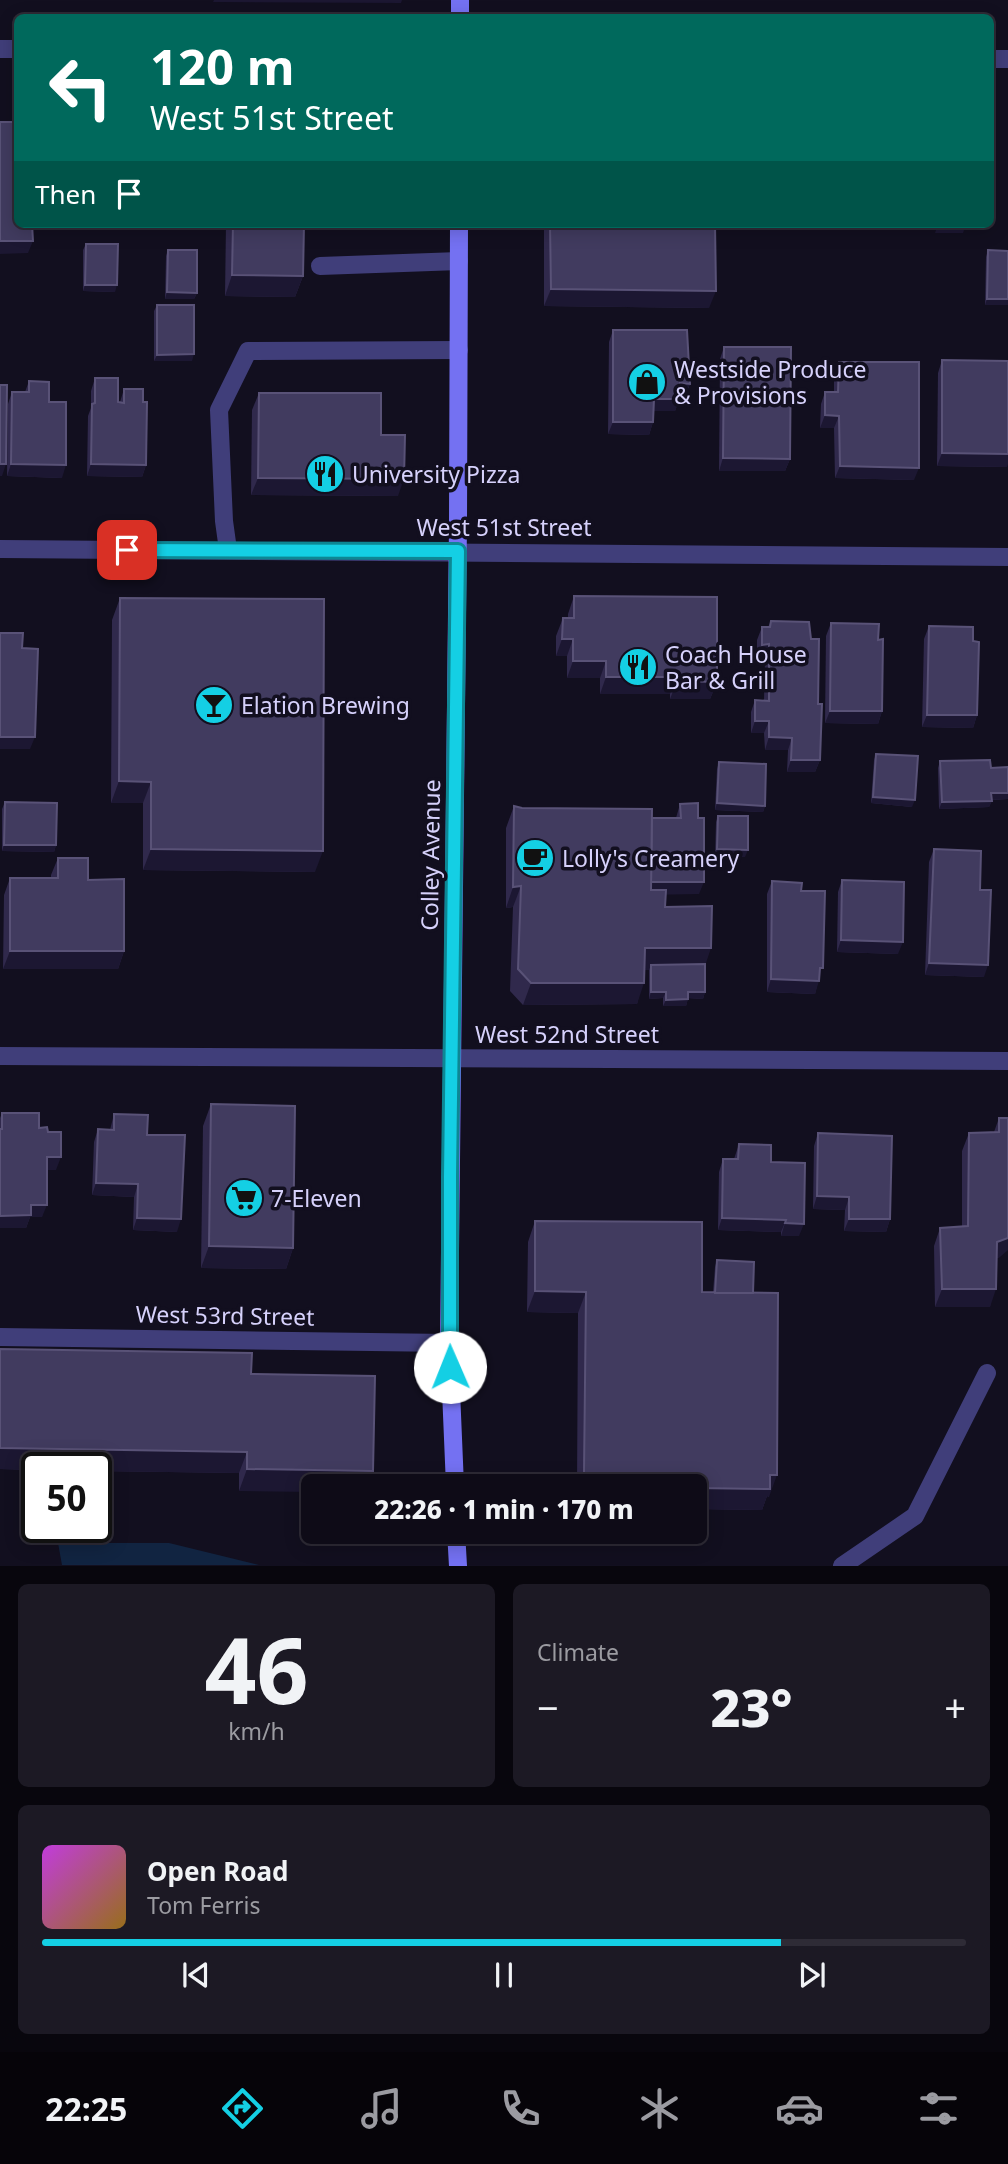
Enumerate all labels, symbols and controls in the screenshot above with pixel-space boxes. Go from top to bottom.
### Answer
text: 120 m [150,33,295,99]
icon: left [35,42,126,133]
text: West 51st Street [150,96,394,139]
icon: arrive [110,175,148,213]
text: Then [35,176,96,212]
place label: Westside Produce & Provisions [674,353,867,411]
shop icon: Westside Produce & Provisions [626,361,668,403]
restaurant icon: University Pizza [304,453,346,495]
place label: University Pizza [352,458,520,490]
street label: West 51st Street [416,511,592,543]
pin [97,520,157,580]
icon: arrive [108,531,146,569]
place label: Coach House Bar & Grill [665,638,807,696]
restaurant icon: Coach House Bar & Grill [617,646,659,688]
bar icon: Elation Brewing [193,684,235,726]
place label: Elation Brewing [241,689,410,721]
street label: Colley Avenue [413,779,447,931]
cafe icon: Lolly's Creamery [514,837,556,879]
place label: Lolly's Creamery [562,842,739,874]
street label: West 52nd Street [475,1018,659,1050]
supermarket icon: 7-Eleven [223,1177,265,1219]
place label: 7-Eleven [271,1182,362,1214]
street label: West 53rd Street [135,1297,315,1333]
position arrow [413,1330,487,1404]
speed limit sign: 50 [21,1452,112,1543]
text: 22:26 · 1 min · 170 m [374,1491,634,1527]
text: 46 [204,1607,309,1731]
text: Climate [537,1636,619,1668]
text: 23° [710,1671,793,1742]
text: − [537,1681,559,1733]
text: + [944,1681,966,1733]
text: km/h [228,1715,285,1747]
text: Open Road [147,1853,289,1889]
text: Tom Ferris [147,1889,260,1921]
icon: previous [177,1956,215,1994]
icon: pause [485,1956,523,1994]
icon: next [793,1956,831,1994]
icon: directions [218,2084,267,2133]
icon: music [357,2084,406,2133]
icon: phone [496,2084,545,2133]
icon: climate [635,2084,684,2133]
icon: car [775,2084,824,2133]
icon: filters [914,2084,963,2133]
text: 22:25 [45,2087,127,2130]

